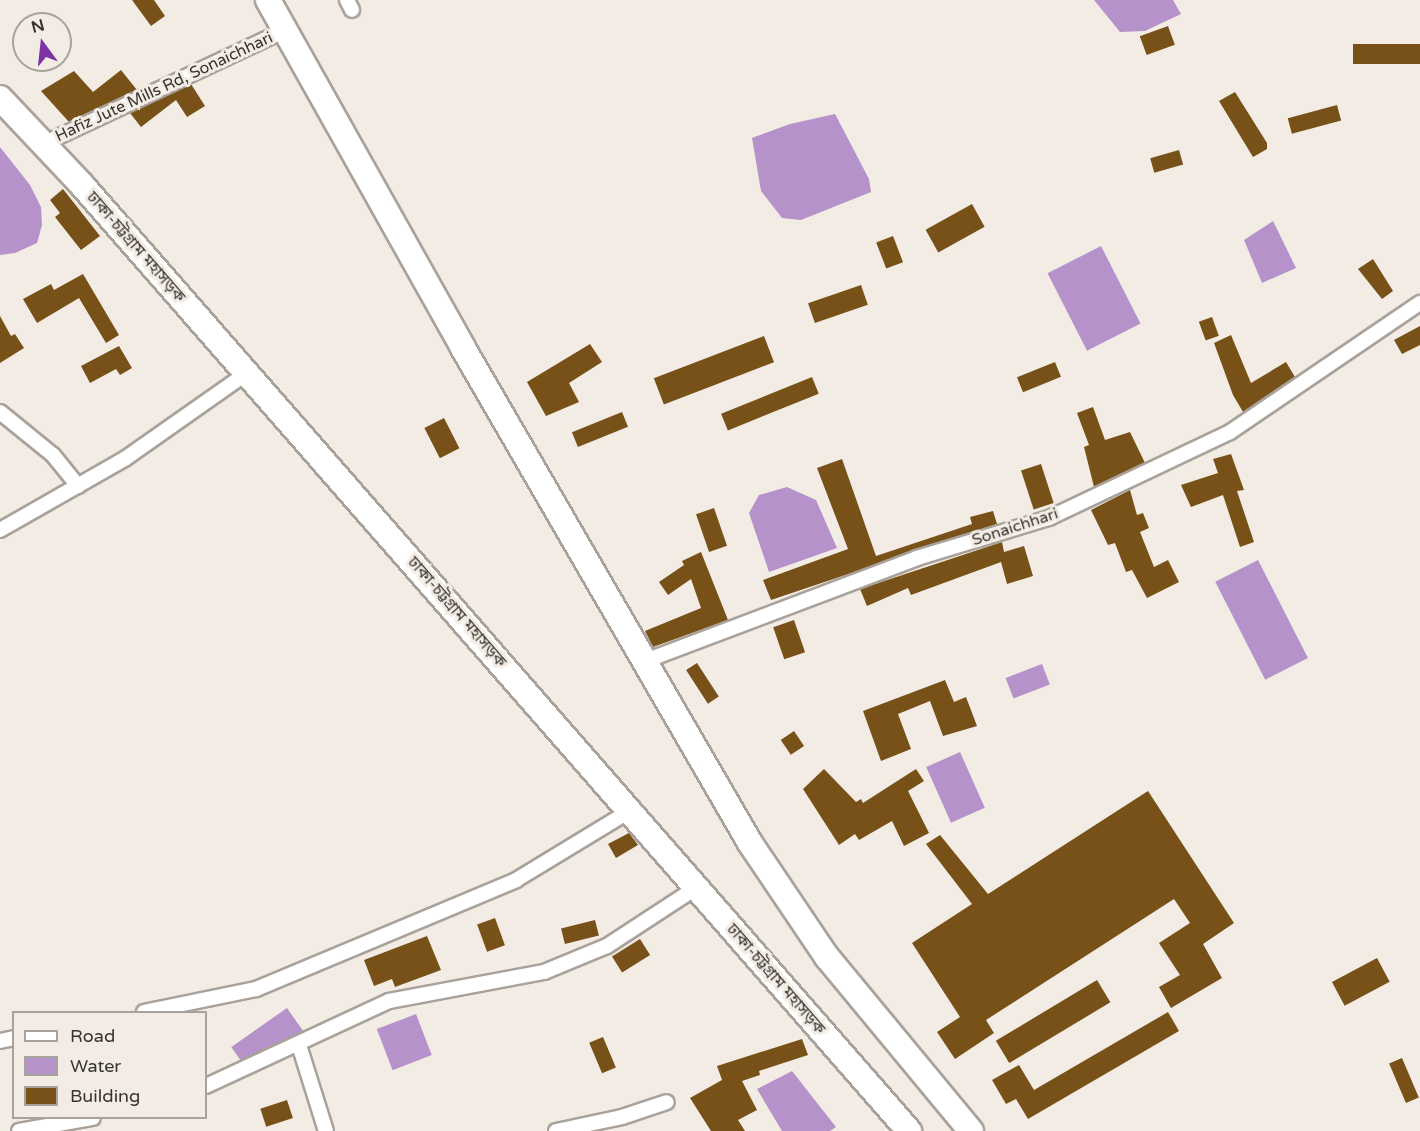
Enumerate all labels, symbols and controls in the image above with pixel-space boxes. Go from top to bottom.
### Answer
north arrow [12,12,72,72]
text: N [29,15,47,38]
street label: Hafiz Jute Mills Rd, Sonaichhari [52,28,276,146]
street label: ঢাকা-চট্টগ্রাম মহাসড়ক [83,188,189,306]
street label: Sonaichhari [970,504,1060,550]
street label: ঢাকা-চট্টগ্রাম মহাসড়ক [404,553,510,671]
street label: ঢাকা-চট্টগ্রাম মহাসড়ক [723,920,829,1038]
legend [12,1011,207,1119]
text: Road [70,1025,115,1047]
text: Water [70,1055,121,1077]
text: Building [70,1085,140,1107]

